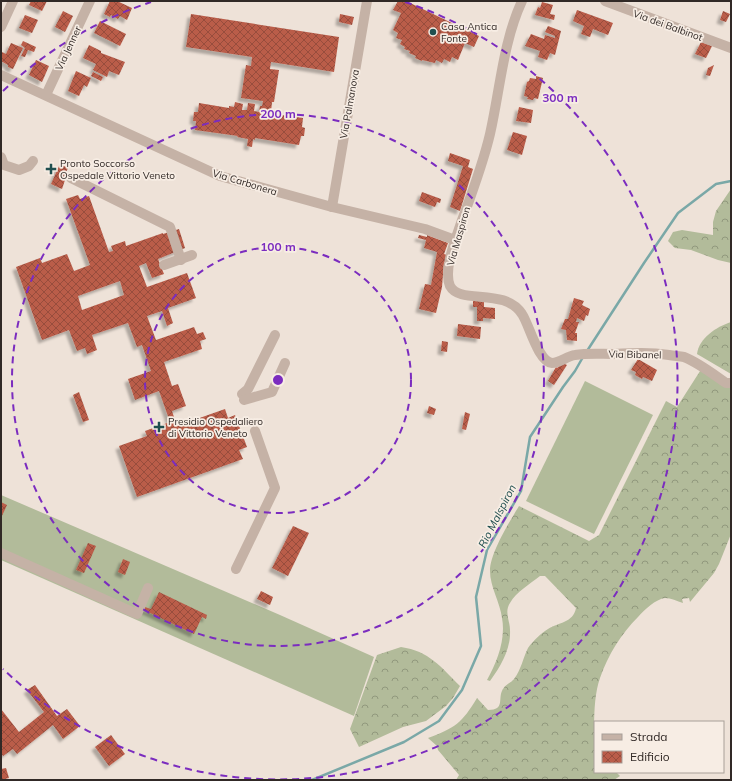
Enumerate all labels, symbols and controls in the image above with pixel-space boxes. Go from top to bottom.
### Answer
street label: Via dei Balbinot [631,7,705,44]
place label: Casa Antica Fonte [441,20,497,45]
street label: Via Jenner [53,24,85,72]
marker: Casa Antica Fonte [428,27,438,37]
street label: Via Palmanova [337,68,362,140]
text: 300 m [542,90,578,105]
text: 200 m [260,106,296,121]
place label: Pronto Soccorso Ospedale Vittorio Veneto [60,157,175,182]
marker: Pronto Soccorso Ospedale Vittorio Veneto [45,163,57,175]
street label: Via Carbonera [211,166,279,198]
street label: Via Maspiron [444,205,473,267]
text: 100 m [260,239,296,254]
street label: Via Bibanel [608,348,662,361]
centre of rings [271,373,285,387]
place label: Presidio Ospedaliero di Vittorio Veneto [168,415,263,440]
marker: Presidio Ospedaliero di Vittorio Veneto [153,421,165,433]
water label: Rio Malspiron [475,482,519,550]
legend [594,721,724,773]
text: Strada [630,729,668,744]
text: Edificio [630,749,670,764]

